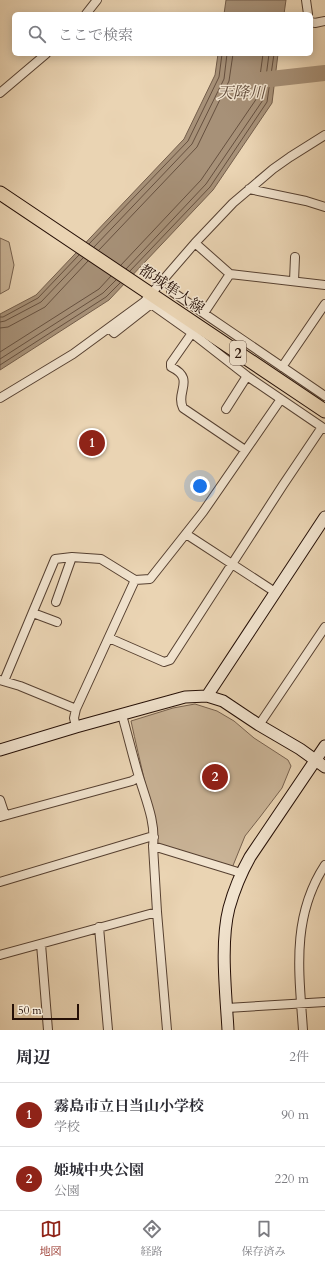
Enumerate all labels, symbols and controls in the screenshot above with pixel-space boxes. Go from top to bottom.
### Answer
search box [12,12,313,56]
icon: search [26,23,48,45]
text: ここで検索 [58,25,133,45]
water label: 天降川 [217,82,267,104]
street label: 都城隼人線 [135,260,209,318]
road number: 2 [230,341,246,365]
pin: 1 [79,428,105,458]
your location [190,476,210,496]
pin: 2 [202,762,228,792]
scale bar [12,1002,79,1021]
text: 50 m [18,1003,42,1018]
text: 周辺 [16,1046,50,1069]
text: 2件 [289,1048,309,1066]
text: 霧島市立日当山小学校 [54,1096,204,1116]
text: 1 [26,1106,32,1124]
text: 90 m [281,1106,309,1124]
text: 学校 [54,1118,80,1136]
text: 姫城中央公園 [54,1160,144,1180]
text: 2 [26,1170,32,1188]
text: 220 m [275,1170,309,1188]
text: 公園 [54,1182,80,1200]
tab: 地図 [40,1218,62,1259]
tab: 経路 [141,1218,163,1259]
tab: 保存済み [242,1218,286,1259]

